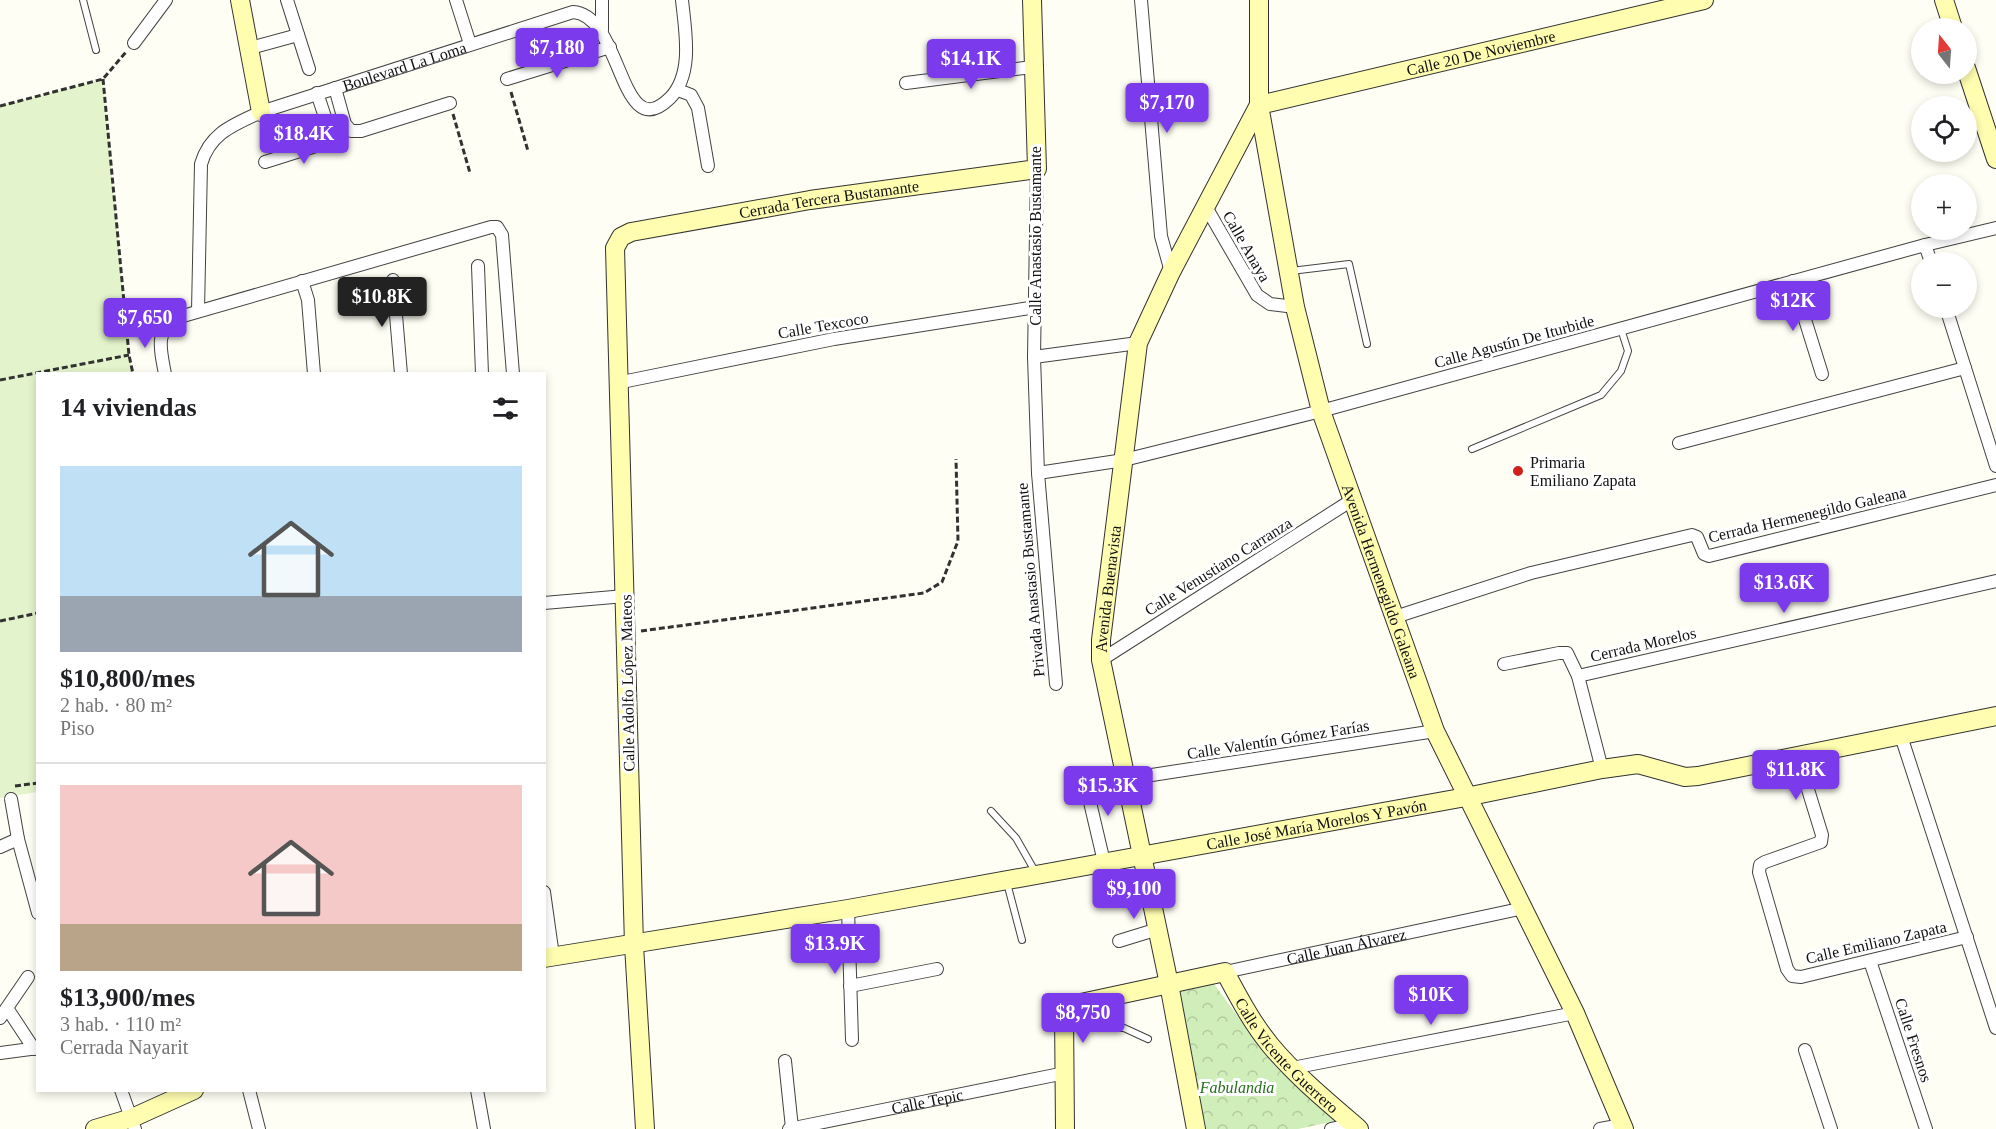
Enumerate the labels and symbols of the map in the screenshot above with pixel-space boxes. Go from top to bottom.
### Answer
north arrow [1911,18,1977,84]
street label: Calle 20 De Noviembre [1405,27,1557,79]
pin: $7,180 [508,28,606,79]
street label: Boulevard La Loma [340,39,468,94]
pin: $14.1K [922,39,1020,90]
pin: $7,170 [1118,83,1216,134]
pin: $18.4K [255,114,353,165]
street label: Calle Anastasio Bustamante [1027,146,1044,326]
street label: Cerrada Tercera Bustamante [738,177,920,222]
street label: Calle Anaya [1219,208,1274,285]
pin: $10.8K [333,277,431,328]
pin: $12K [1757,281,1829,332]
pin: $7,650 [96,298,194,349]
street label: Calle Texcoco [777,309,870,342]
street label: Calle Agustín De Iturbide [1432,312,1596,372]
place label: Primaria Emiliano Zapata [1530,454,1636,490]
marker: Primaria Emiliano Zapata [1511,464,1525,478]
street label: Privada Anastasio Bustamante [1014,482,1047,678]
street label: Avenida Hermenegildo Galeana [1339,482,1424,681]
street label: Cerrada Hermenegildo Galeana [1707,483,1908,547]
street label: Calle Venustiano Carranza [1142,514,1295,619]
street label: Avenida Buenavista [1093,524,1124,653]
pin: $13.6K [1735,563,1833,614]
street label: Calle Adolfo López Mateos [617,594,639,772]
street label: Cerrada Morelos [1589,624,1698,665]
street label: Calle Valentín Gómez Farías [1186,717,1370,762]
pin: $11.8K [1747,750,1845,801]
pin: $15.3K [1059,766,1157,817]
street label: Calle José María Morelos Y Pavón [1205,796,1428,853]
pin: $9,100 [1085,869,1183,920]
street label: Calle Emiliano Zapata [1804,918,1948,968]
pin: $13.9K [786,924,884,975]
street label: Calle Juan Álvarez [1285,925,1408,968]
pin: $10K [1395,975,1467,1026]
pin: $8,750 [1034,993,1132,1044]
street label: Calle Vicente Guerrero [1232,995,1342,1116]
street label: Calle Fresnos [1892,996,1935,1084]
park label: Fabulandia [1199,1079,1274,1096]
street label: Calle Tepic [890,1086,965,1117]

